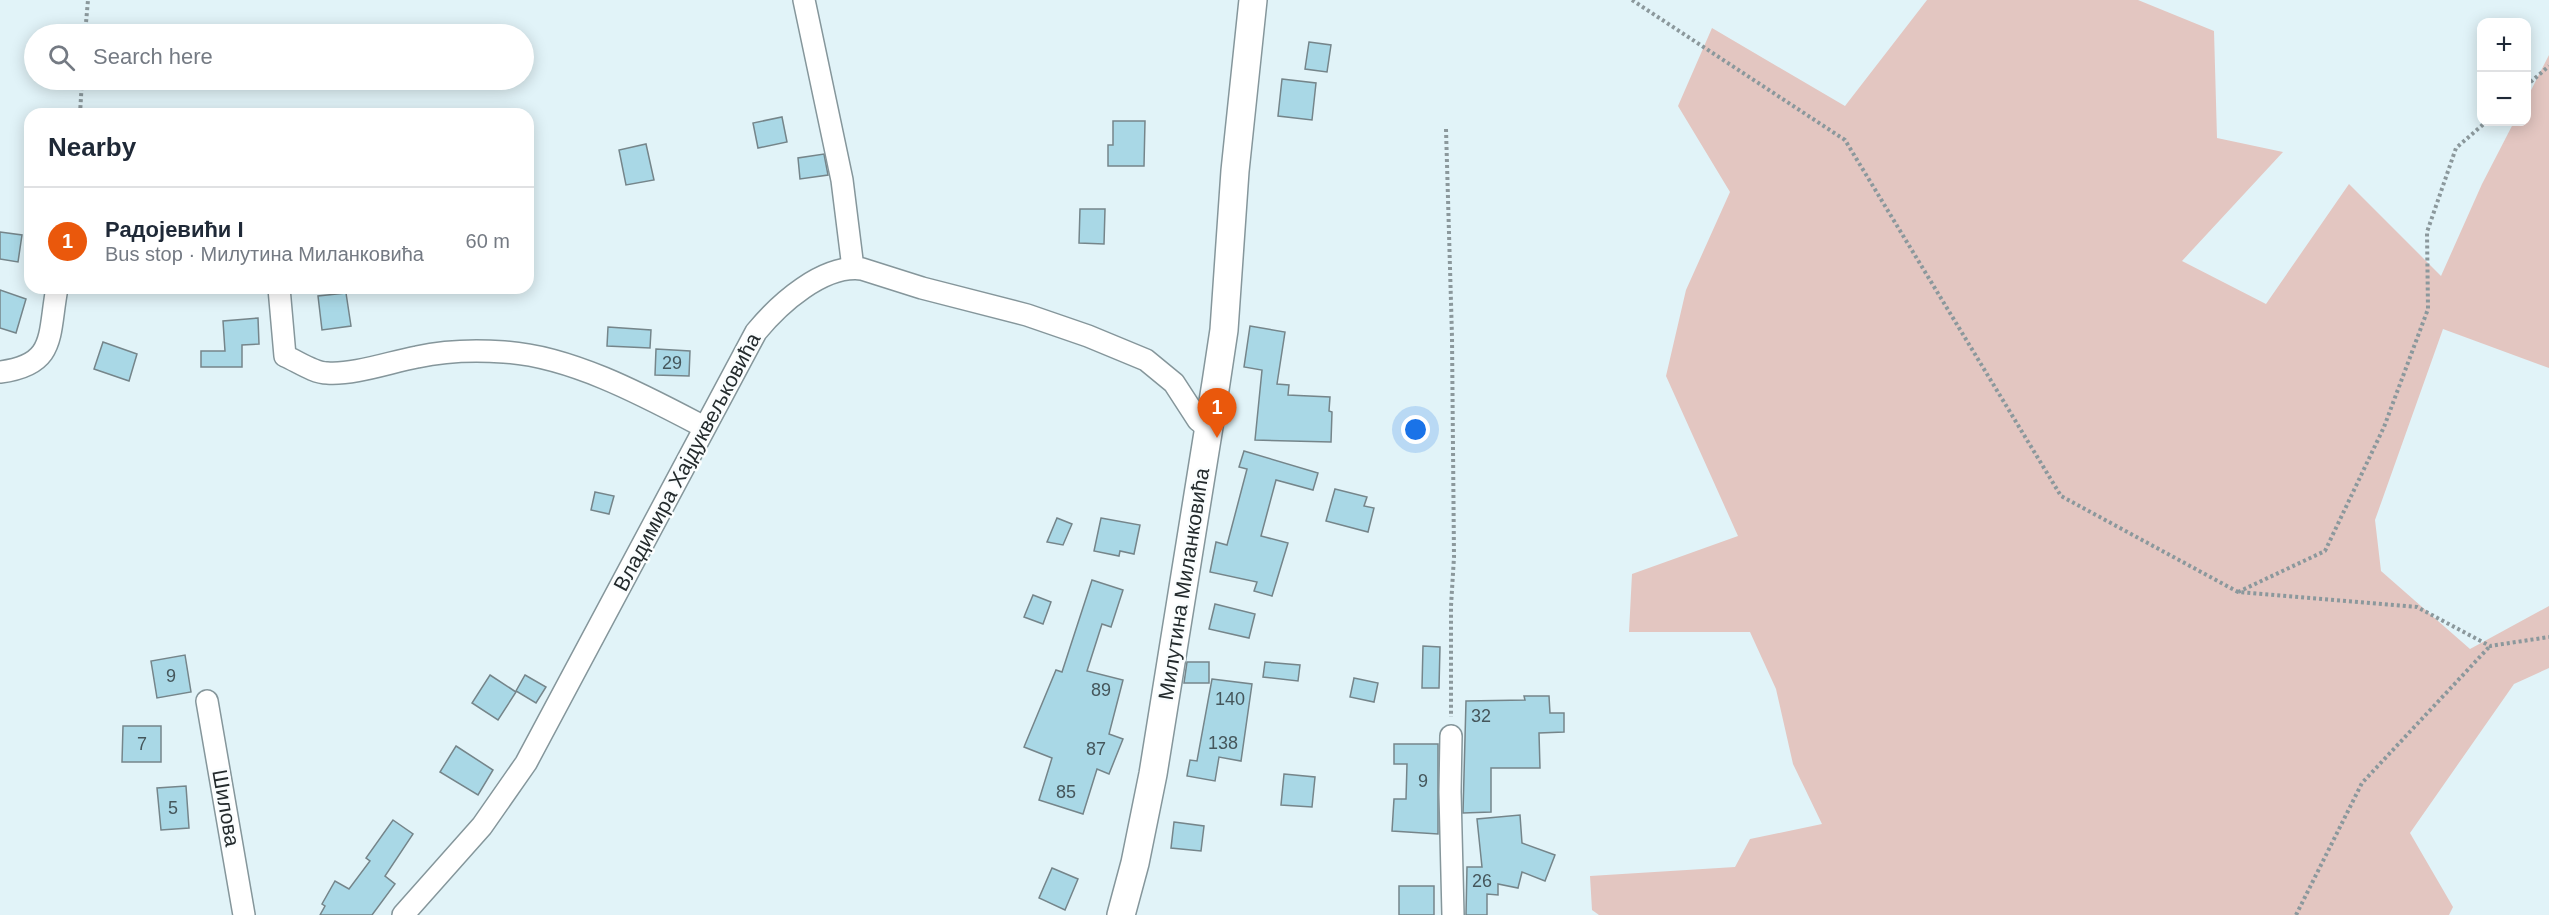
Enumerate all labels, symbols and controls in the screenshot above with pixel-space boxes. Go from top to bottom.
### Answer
map controls [2477,18,2531,126]
button: + [2477,18,2531,72]
search box [24,24,534,90]
icon: search [45,41,78,74]
text: Search here [93,44,213,69]
button: − [2477,72,2531,126]
text: Nearby [48,132,136,162]
text: Радојевићи I [105,217,244,242]
text: 1 [62,230,73,252]
text: 60 m [466,230,510,252]
text: Bus stop · Милутина Миланковића [105,243,424,265]
street label: Владимира Хајдуквељковића [609,329,765,595]
house number: 29 [662,353,682,373]
pin: 1 [1198,388,1236,438]
your location [1401,415,1430,444]
street label: Милутина Миланковића [1154,466,1213,702]
house number: 9 [166,666,176,686]
house number: 89 [1091,680,1111,700]
house number: 140 [1215,689,1245,709]
house number: 32 [1471,706,1491,726]
house number: 138 [1208,733,1238,753]
house number: 7 [137,734,147,754]
house number: 87 [1086,739,1106,759]
street label: Шилова [208,768,245,849]
house number: 9 [1418,771,1428,791]
house number: 85 [1056,782,1076,802]
house number: 5 [168,798,178,818]
house number: 26 [1472,871,1492,891]

